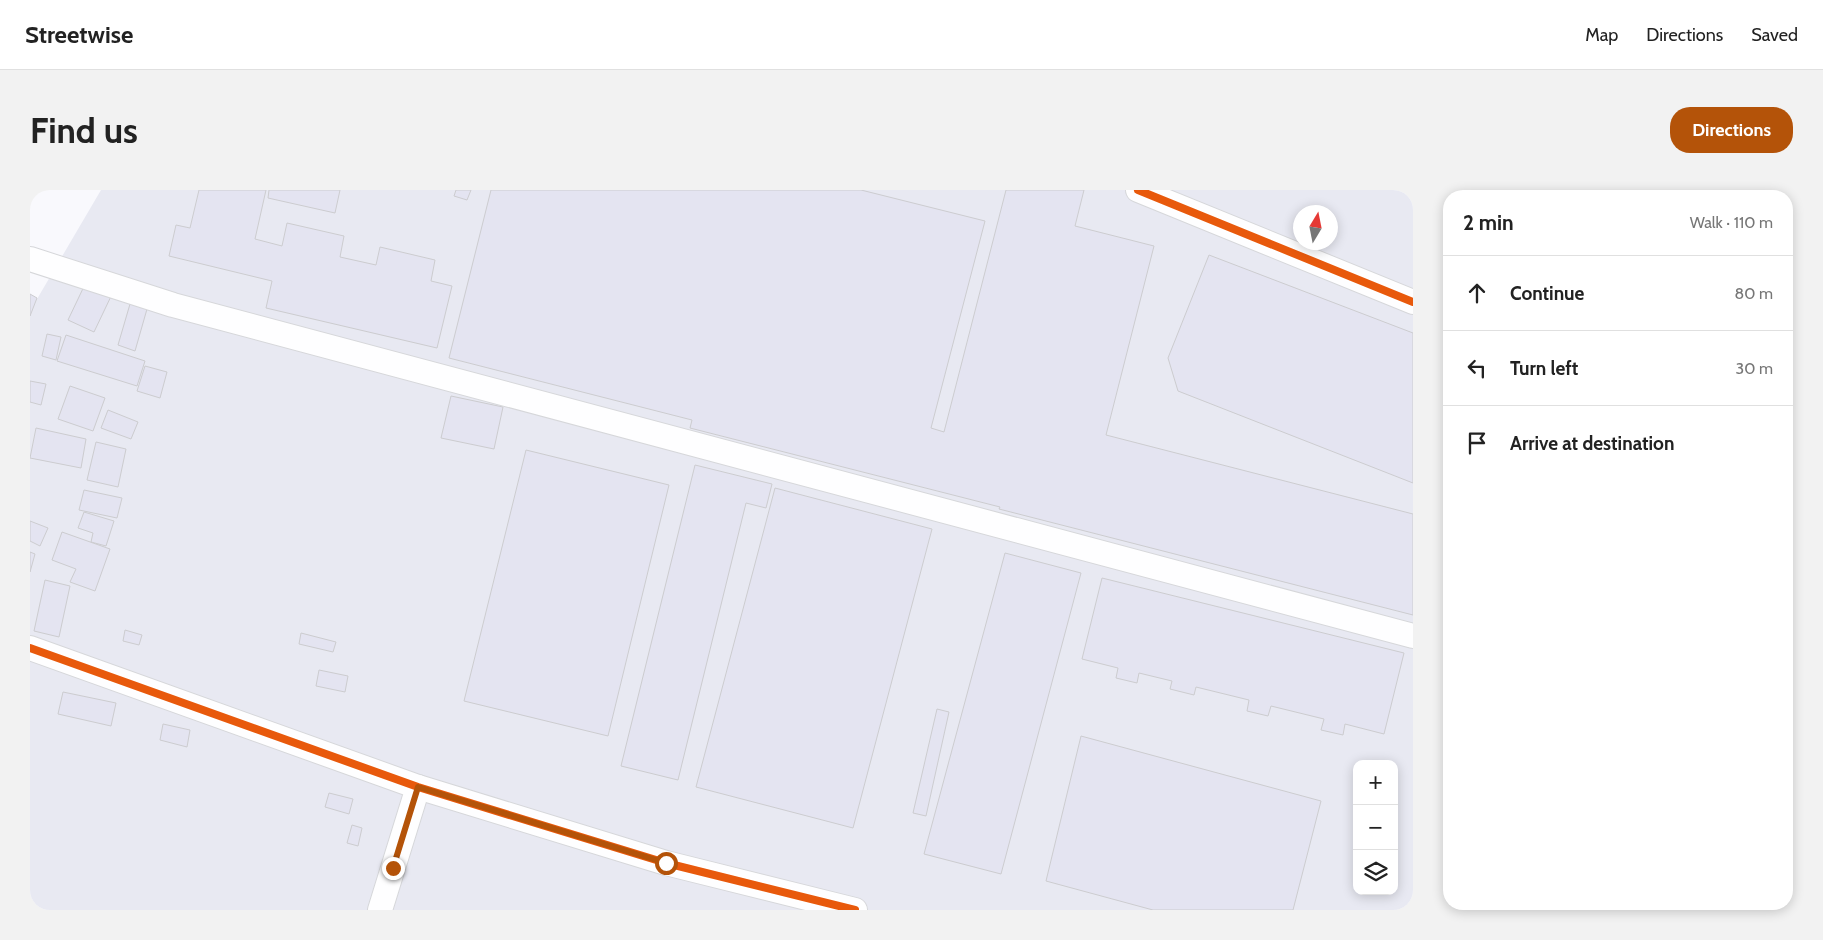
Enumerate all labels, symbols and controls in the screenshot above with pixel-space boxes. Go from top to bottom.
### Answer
text: Streetwise [25,20,133,49]
text: Map [1585,24,1618,46]
text: Directions [1646,24,1723,46]
text: Saved [1751,24,1798,46]
button: Directions [1670,107,1793,153]
text: Find us [30,109,138,152]
north arrow [1293,205,1338,250]
text: 2 min [1463,210,1514,235]
text: Walk · 110 m [1690,213,1773,232]
icon: ahead [1463,279,1491,307]
text: Continue [1510,282,1584,305]
text: 80 m [1735,284,1773,303]
icon: left [1463,354,1491,382]
text: Turn left [1510,357,1578,380]
text: 30 m [1736,359,1773,378]
icon: arrive [1463,429,1491,457]
text: Arrive at destination [1510,432,1674,455]
map controls [1353,760,1398,895]
button: + [1353,760,1398,805]
button: − [1353,805,1398,850]
button: layers [1353,850,1398,895]
route start [655,852,678,875]
route end [382,857,405,880]

